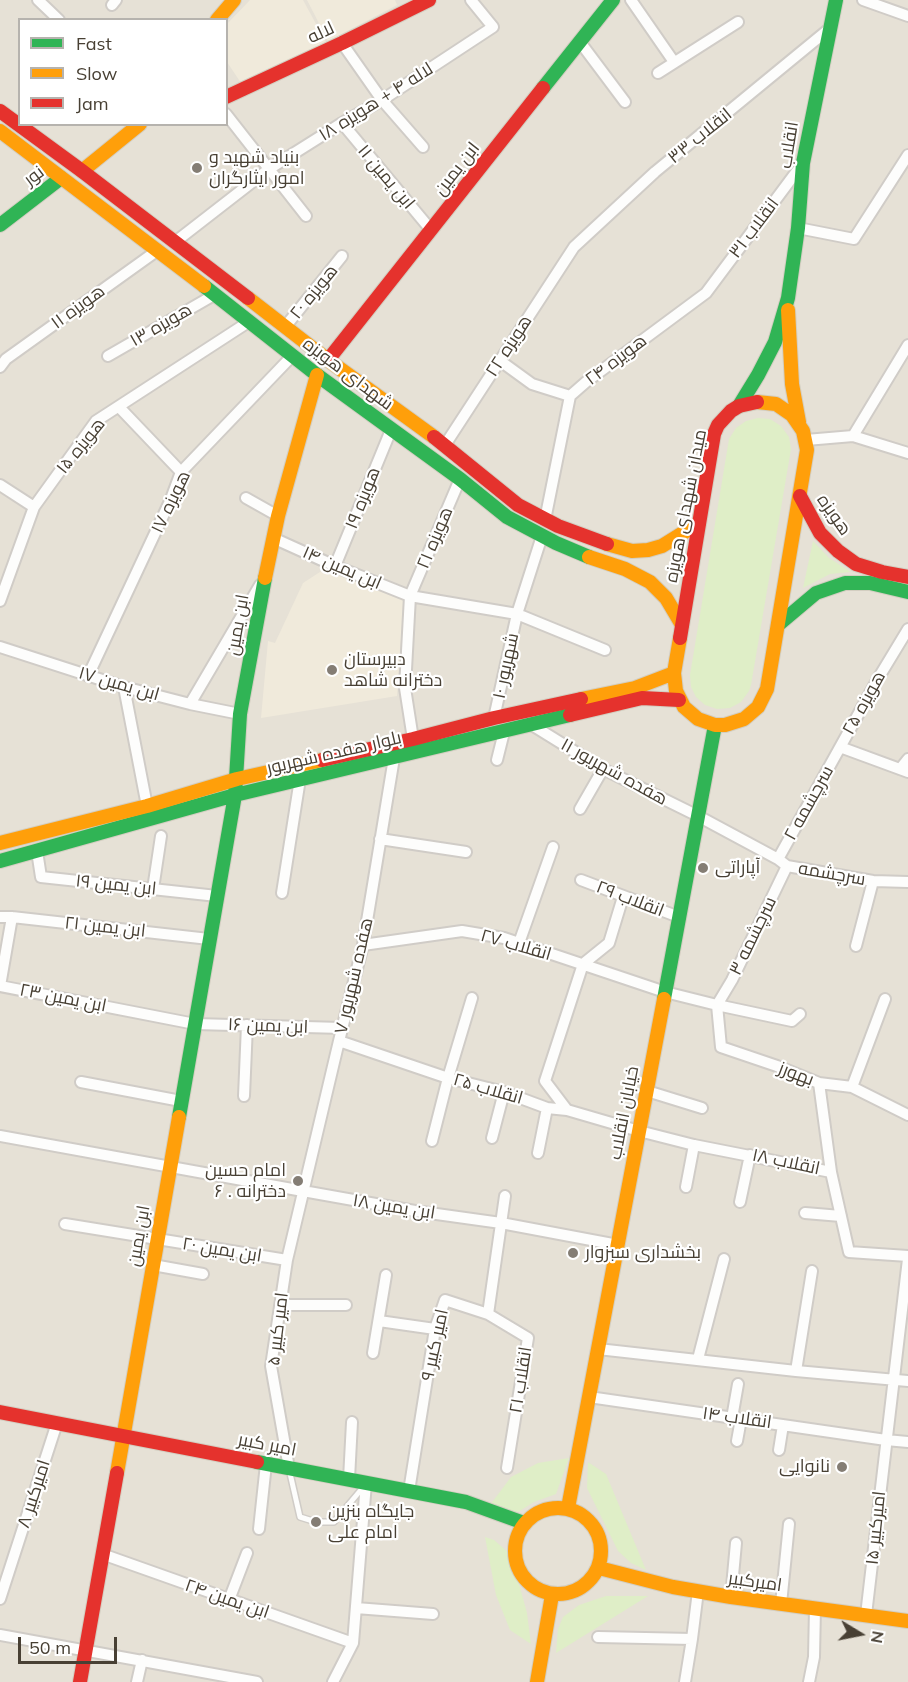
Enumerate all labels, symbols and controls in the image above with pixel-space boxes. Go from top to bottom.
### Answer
legend [18,18,228,126]
street label: لاله [304,18,338,48]
text: Fast [76,32,112,55]
street label: لاله ۴ + هویزه ۱۸ [315,58,437,146]
text: Slow [76,62,117,85]
text: Jam [76,92,109,115]
street label: انقلاب ۳۳ [663,104,737,168]
street label: انقلاب [775,120,803,170]
street label: ابن یمین [429,138,485,200]
street label: ابن یمین ۱۱ [353,140,419,214]
place label: بنیاد شهید و امور ایثارگران [209,147,305,190]
street label: نور [20,161,48,191]
marker: بنیاد شهید و امور ایثارگران [190,161,204,175]
street label: انقلاب ۳۱ [724,194,784,262]
street label: هویزه ۲۰ [285,260,343,324]
street label: هویزه ۱۱ [47,280,109,334]
street label: هویزه ۱۳ [126,299,196,351]
street label: هویزه ۲۲ [481,311,537,381]
street label: هویزه ۲۴ [581,330,651,390]
street label: شهدای هویزه [299,333,397,415]
street label: هویزه ۱۵ [52,414,110,478]
street label: میدان شهدای هویزه [661,428,711,584]
street label: هویزه ۱۹ [341,464,385,532]
street label: هویزه ۱۷ [147,467,195,537]
street label: هویزه [812,490,856,540]
street label: هویزه ۲۱ [412,504,458,572]
street label: ابن یمین ۱۴ [299,542,385,594]
street label: ابن یمین [222,593,254,657]
street label: شهریور ۱۰ [488,631,524,701]
place label: دبیرستان دخترانه شاهد [344,649,442,692]
street label: ابن یمین ۱۷ [76,662,162,706]
marker: دبیرستان دخترانه شاهد [325,663,339,677]
street label: هویزه ۲۵ [838,667,890,739]
street label: بلوار هفده شهریور [264,727,404,779]
street label: هفده شهریور ۱۱ [557,734,671,810]
street label: سرچشمه ۲ [780,762,838,844]
place label: آپاراتی [715,857,760,879]
street label: سرچشمه [797,857,867,891]
marker: آپاراتی [696,861,710,875]
street label: ابن یمین ۱۹ [74,870,158,900]
street label: انقلاب ۲۹ [593,876,667,922]
street label: سرچشمه ۳ [725,893,781,979]
street label: ابن یمین ۲۱ [63,912,147,942]
street label: هفده شهریور ۷ [330,916,378,1036]
street label: انقلاب ۲۷ [478,925,554,965]
street label: ابن یمین ۲۳ [18,979,108,1017]
street label: ابن یمین ۱۶ [227,1014,309,1038]
street label: بهورز [775,1057,817,1091]
street label: خیابان انقلاب [604,1064,644,1162]
street label: انقلاب ۲۵ [451,1069,525,1109]
street label: انقلاب ۱۸ [750,1144,822,1180]
place label: امام حسین ۶ . دخترانه [205,1160,286,1202]
marker: امام حسین ۶ . دخترانه [291,1174,305,1188]
street label: ابن یمین ۱۸ [351,1190,437,1224]
street label: ابن یمین [123,1204,155,1268]
street label: ابن یمین ۲۰ [181,1233,263,1267]
place label: بخشداری سبزوار [585,1242,701,1264]
marker: بخشداری سبزوار [566,1246,580,1260]
street label: امیر کبیر ۵ [263,1291,293,1367]
street label: امیر کبیر ۹ [417,1307,453,1383]
street label: انقلاب ۲۱ [505,1345,537,1415]
street label: انقلاب ۱۴ [701,1402,773,1434]
street label: امیر کبیر [236,1429,298,1461]
place label: نانوایی [779,1456,830,1478]
street label: امیرکبیر ۸ [13,1457,55,1531]
marker: نانوایی [835,1460,849,1474]
street label: امیرکبیر ۱۵ [861,1490,891,1566]
place label: جایگاه بنزین امام علی [328,1501,414,1544]
marker: جایگاه بنزین امام علی [309,1515,323,1529]
street label: امیرکبیر [727,1568,783,1596]
street label: ابن یمین ۲۴ [182,1574,272,1624]
north arrow [830,1604,890,1664]
scale bar [21,1625,120,1663]
text: N [867,1629,889,1645]
text: 50 m [29,1636,71,1659]

